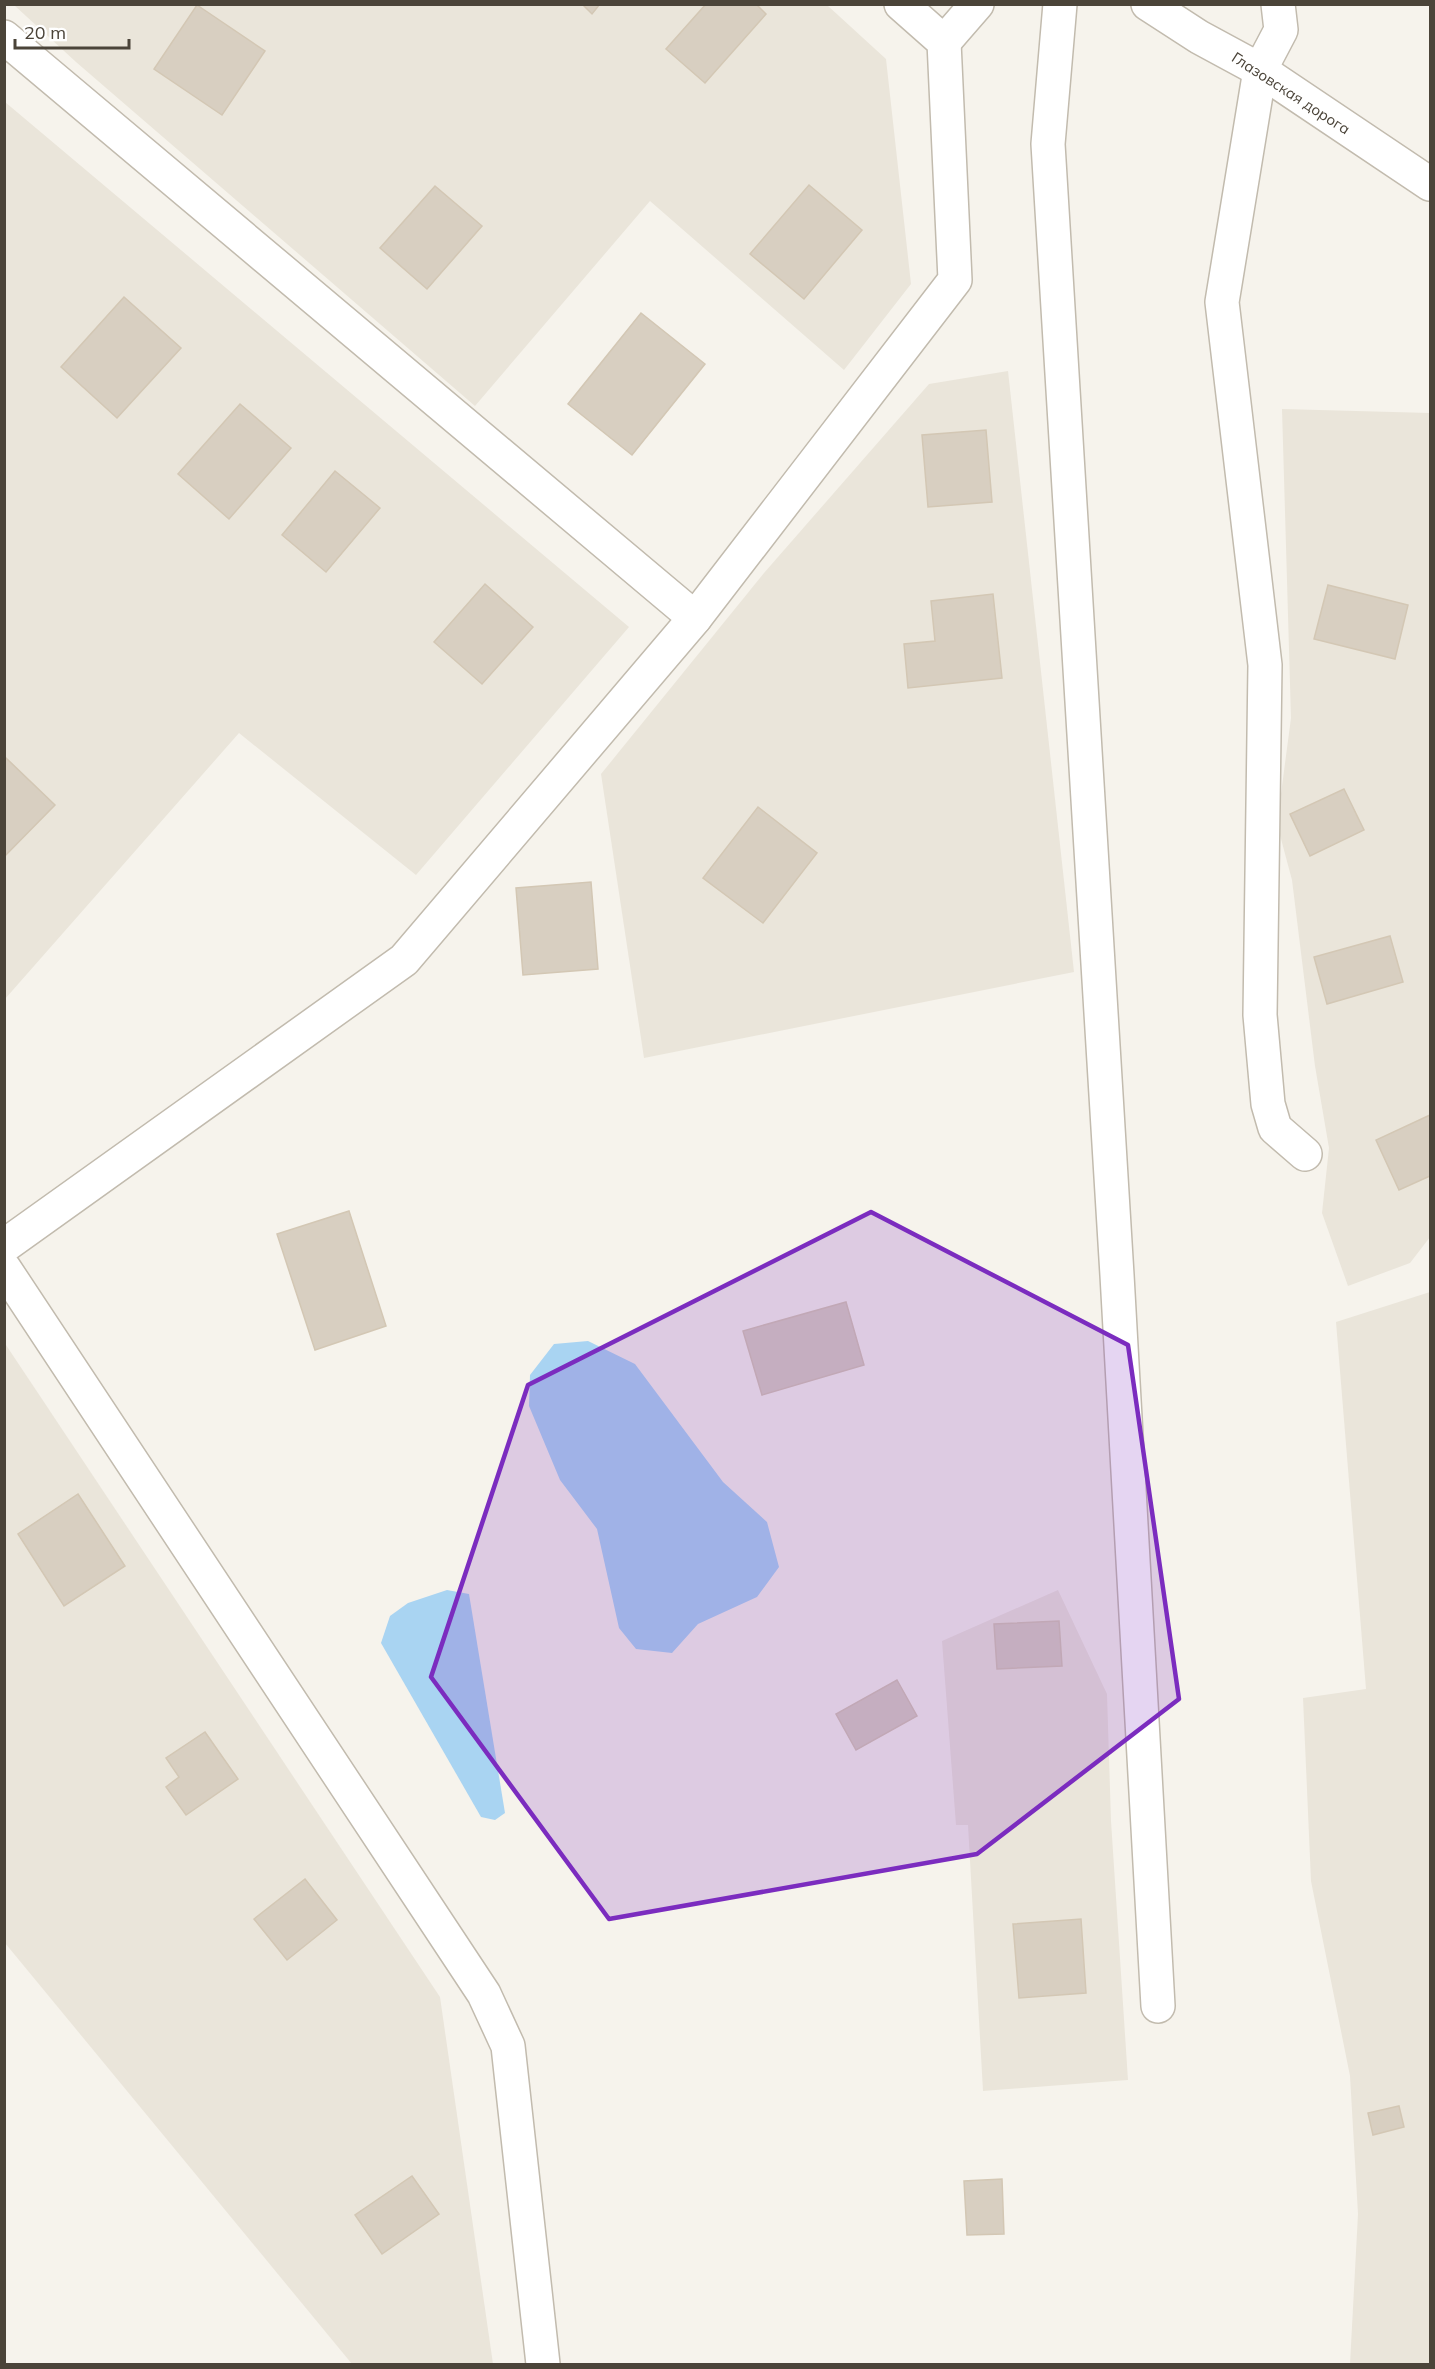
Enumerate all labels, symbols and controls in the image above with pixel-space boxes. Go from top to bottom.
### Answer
scale bar [15,12,129,50]
text: 20 m [24,21,66,44]
street label: Глазовская дорога [1228,48,1354,138]

